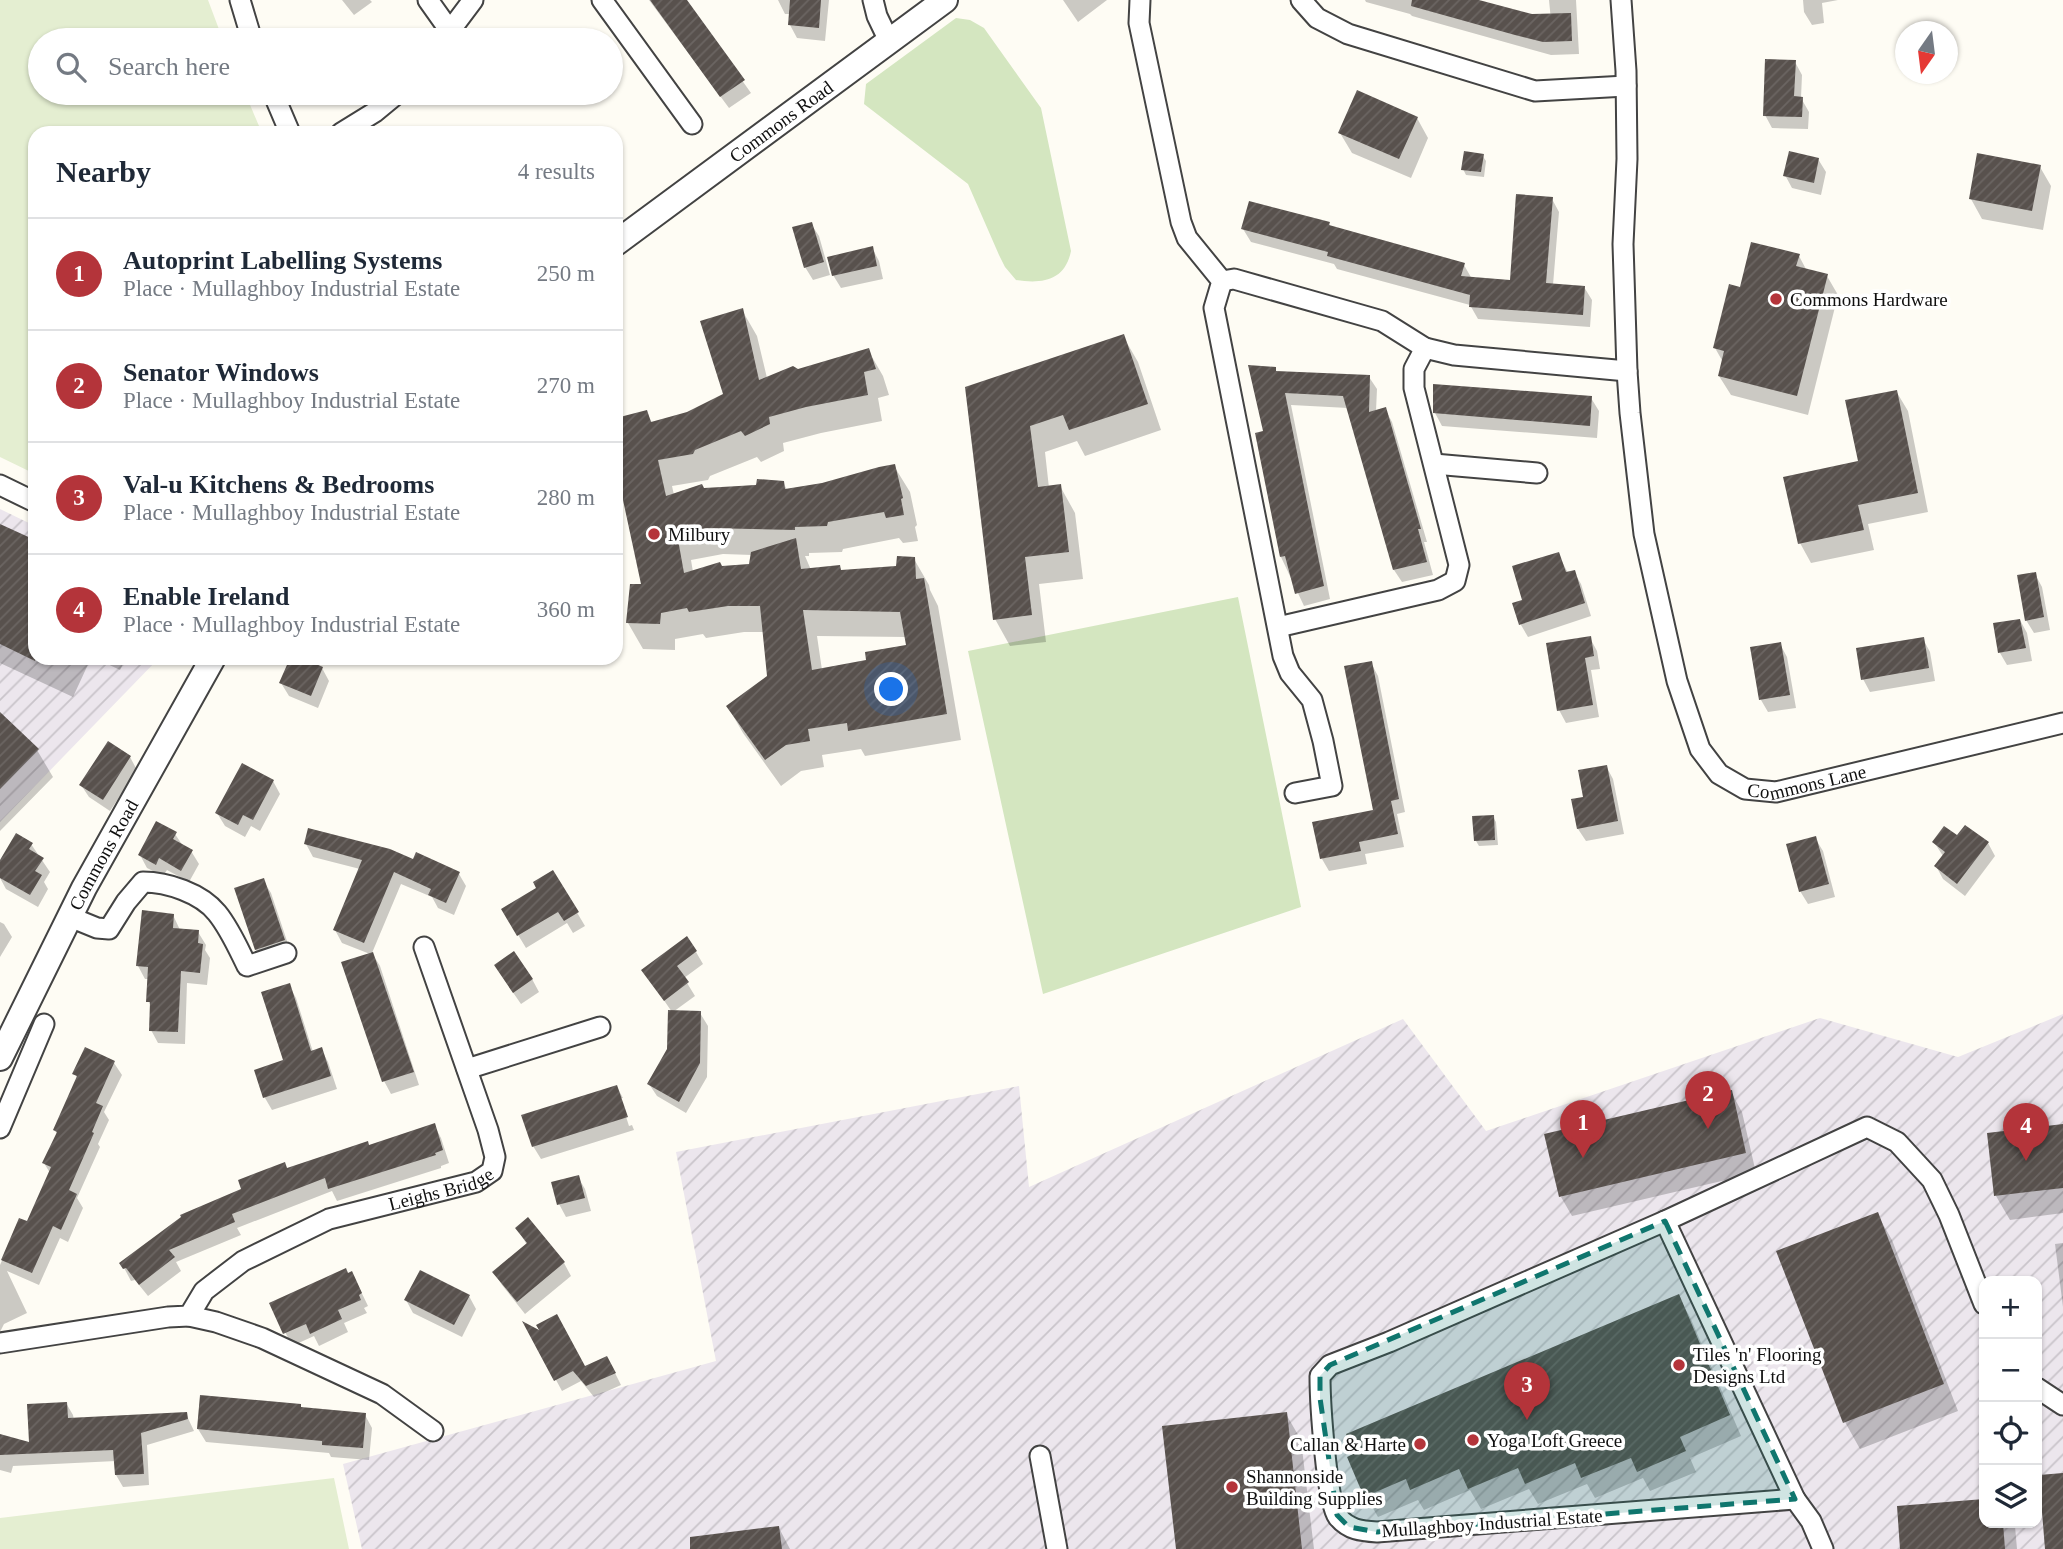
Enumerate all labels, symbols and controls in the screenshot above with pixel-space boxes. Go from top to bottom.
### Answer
north arrow [1895,21,1958,84]
search box [28,28,623,105]
icon: search [52,48,90,86]
text: Search here [108,52,230,81]
street label: Commons Road [725,76,837,166]
text: Nearby [56,155,151,188]
text: 4 results [518,159,595,184]
text: Autoprint Labelling Systems [123,246,442,275]
text: 1 [73,261,85,286]
text: 250 m [537,261,595,286]
text: Place · Mullaghboy Industrial Estate [123,276,460,301]
place label: Commons Hardware [1790,289,1948,310]
marker: Commons Hardware [1768,291,1784,307]
text: Senator Windows [123,358,319,387]
text: 2 [73,373,85,398]
text: 270 m [537,373,595,398]
text: Place · Mullaghboy Industrial Estate [123,388,460,413]
text: Val-u Kitchens & Bedrooms [123,470,434,499]
text: 3 [73,485,85,510]
text: 280 m [537,485,595,510]
text: Place · Mullaghboy Industrial Estate [123,500,460,525]
place label: Milbury [668,524,731,545]
marker: Milbury [646,526,662,542]
text: Enable Ireland [123,582,289,611]
text: 4 [73,597,85,622]
text: 360 m [537,597,595,622]
text: Place · Mullaghboy Industrial Estate [123,612,460,637]
your location [874,672,908,706]
street label: Commons Lane [1746,760,1868,804]
street label: Commons Road [64,795,142,913]
pin: 2 [1685,1071,1731,1129]
pin: 1 [1560,1100,1606,1158]
pin: 4 [2003,1103,2049,1161]
street label: Leighs Bridge [386,1163,497,1214]
map controls [1979,1276,2042,1528]
button: + [1979,1276,2042,1339]
button: − [1979,1339,2042,1402]
place label: Tiles 'n' Flooring Designs Ltd [1693,1344,1822,1387]
marker: Tiles 'n' Flooring Designs Ltd [1671,1357,1687,1373]
pin: 3 [1504,1362,1550,1420]
button: locate [1979,1402,2042,1465]
place label: Yoga Loft Greece [1487,1430,1622,1451]
marker: Yoga Loft Greece [1465,1432,1481,1448]
place label: Callan & Harte [1290,1434,1406,1455]
marker: Callan & Harte [1412,1436,1428,1452]
button: layers [1979,1465,2042,1528]
place label: Shannonside Building Supplies [1246,1466,1383,1509]
marker: Shannonside Building Supplies [1224,1479,1240,1495]
street label: Mullaghboy Industrial Estate [1381,1505,1603,1541]

